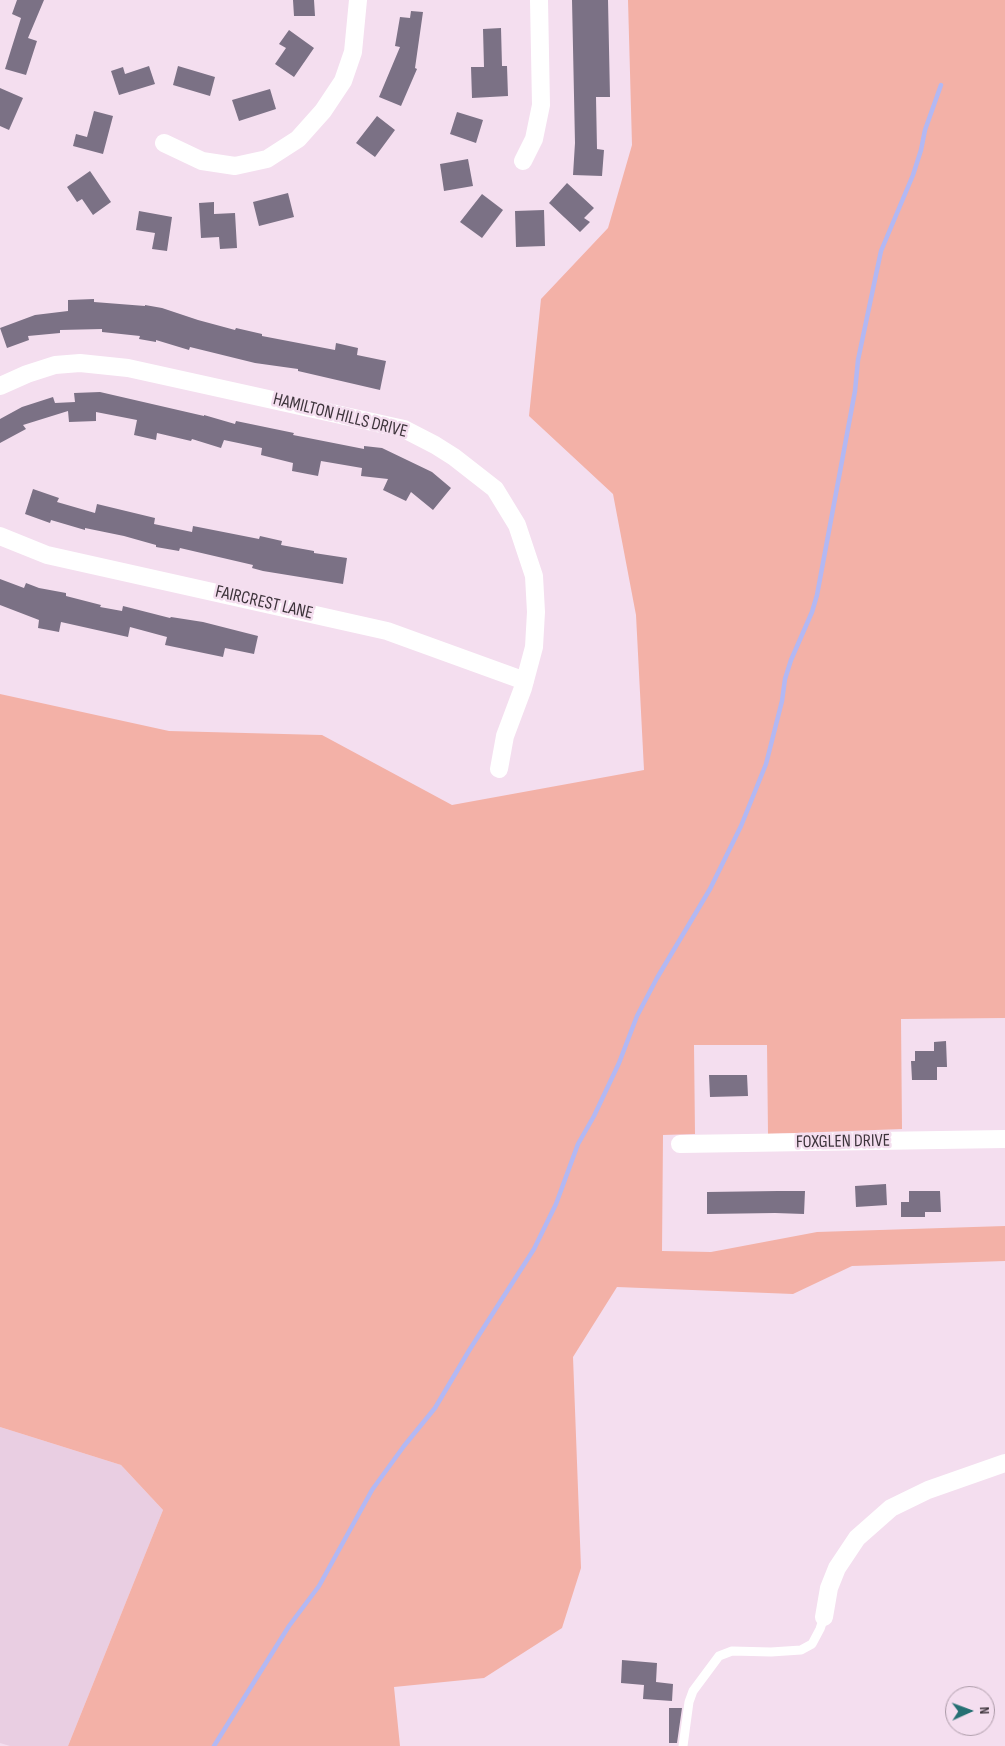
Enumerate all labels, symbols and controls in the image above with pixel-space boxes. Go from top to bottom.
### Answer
street label: HAMILTON HILLS DRIVE [271,389,409,443]
street label: FAIRCREST LANE [213,581,315,625]
street label: FOXGLEN DRIVE [796,1130,890,1154]
north arrow [945,1686,995,1736]
text: N [976,1706,993,1715]

